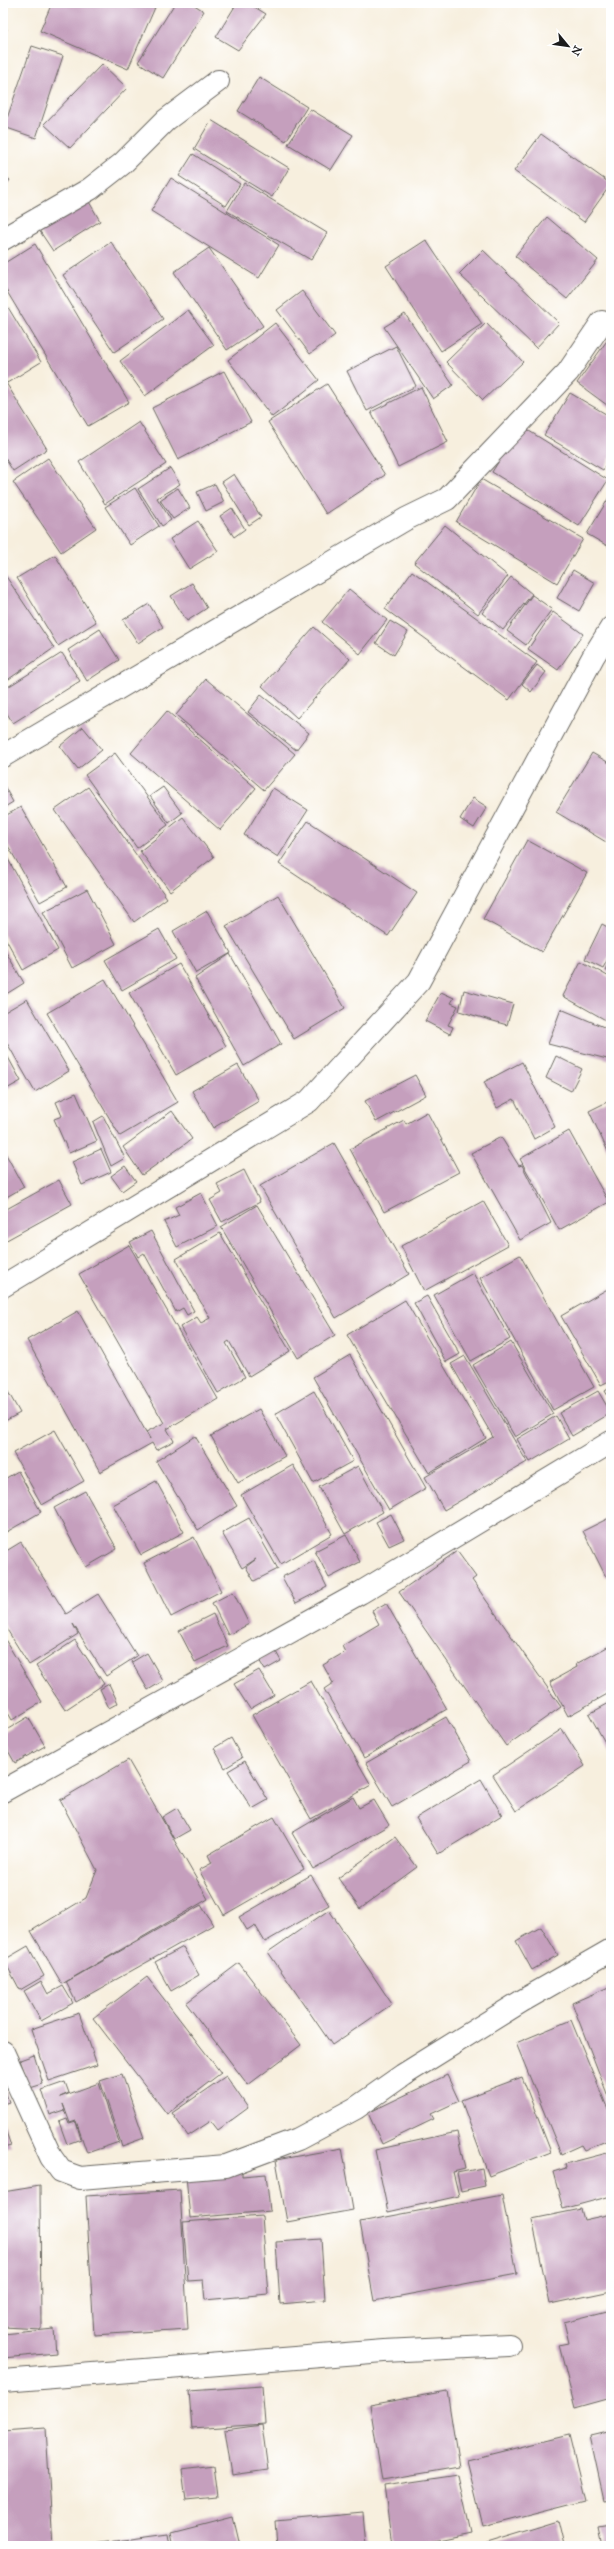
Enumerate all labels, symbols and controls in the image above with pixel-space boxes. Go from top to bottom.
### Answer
north arrow [548,26,588,66]
text: N [568,43,584,58]

